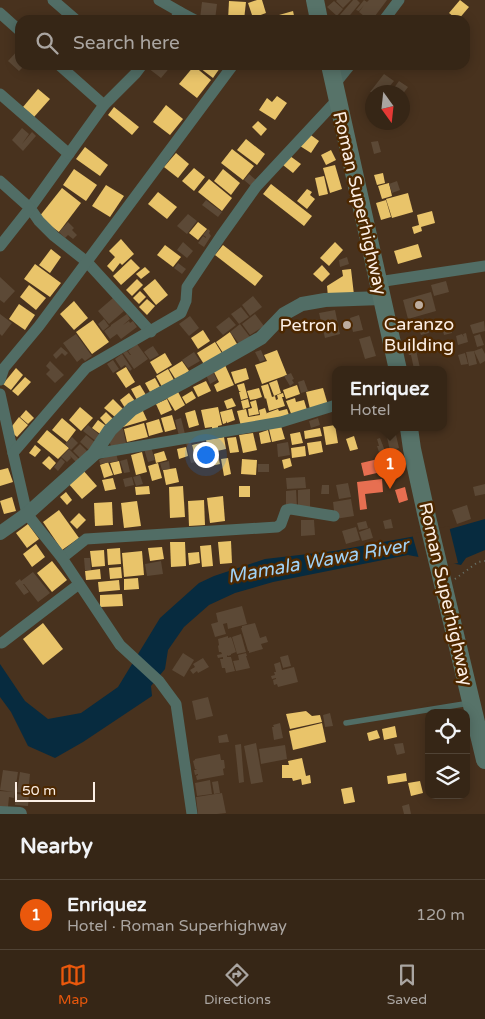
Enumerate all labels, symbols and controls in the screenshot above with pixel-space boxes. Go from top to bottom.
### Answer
search box [15,15,470,70]
icon: search [33,29,61,57]
text: Search here [73,32,180,54]
north arrow [365,85,410,130]
street label: Roman Superhighway [328,109,392,297]
marker: Caranzo Building [413,299,425,311]
place label: Caranzo Building [384,313,454,356]
place label: Petron [280,314,337,336]
marker: Petron [341,319,353,331]
popup [332,366,447,431]
text: Enriquez [350,378,429,400]
text: Hotel [350,400,390,420]
your location [193,442,219,468]
pin: 1 [374,448,406,489]
street label: Roman Superhighway [414,500,478,688]
water label: Mamala Wawa River [226,534,413,588]
map controls [425,709,470,799]
button: locate [425,709,470,754]
button: layers [425,754,470,799]
scale bar [15,779,95,802]
text: 50 m [22,782,56,799]
text: Nearby [20,834,93,859]
text: Enriquez [67,894,146,916]
text: 1 [31,905,41,925]
text: 120 m [416,905,465,925]
text: Hotel · Roman Superhighway [67,916,287,936]
tab: Map [58,961,88,1008]
tab: Directions [204,961,271,1008]
tab: Saved [387,961,427,1008]

